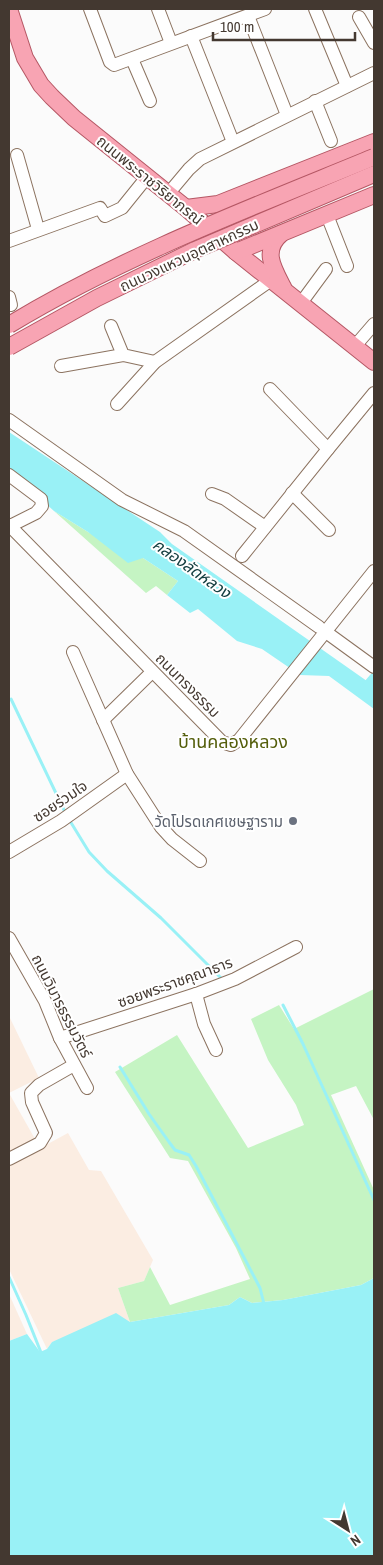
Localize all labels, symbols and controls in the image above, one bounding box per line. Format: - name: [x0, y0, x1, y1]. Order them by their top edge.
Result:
- scale bar: [213, 10, 356, 42]
- text: 100 m: [220, 16, 254, 37]
- street label: ถนนพระราชวิริยาภรณ์: [92, 130, 208, 230]
- street label: ถนนวงแหวนอุตสาหกรรม: [116, 214, 262, 296]
- water label: คลองลัดหลวง: [149, 533, 237, 604]
- street label: ถนนทรงธรรม: [151, 648, 225, 722]
- district label: บ้านคลองหลวง: [178, 729, 288, 754]
- street label: ซอยร่วมใจ: [29, 775, 91, 827]
- place label: วัดโปรดเกศเชษฐาราม: [154, 811, 283, 832]
- marker: วัดโปรดเกศเชษฐาราม: [287, 815, 299, 827]
- street label: ถนนวิมารธรรมวัตร์: [27, 951, 97, 1062]
- street label: ซอยพระราชคุณาธาร: [115, 951, 235, 1013]
- north arrow: [323, 1505, 373, 1555]
- text: N: [347, 1531, 364, 1550]

